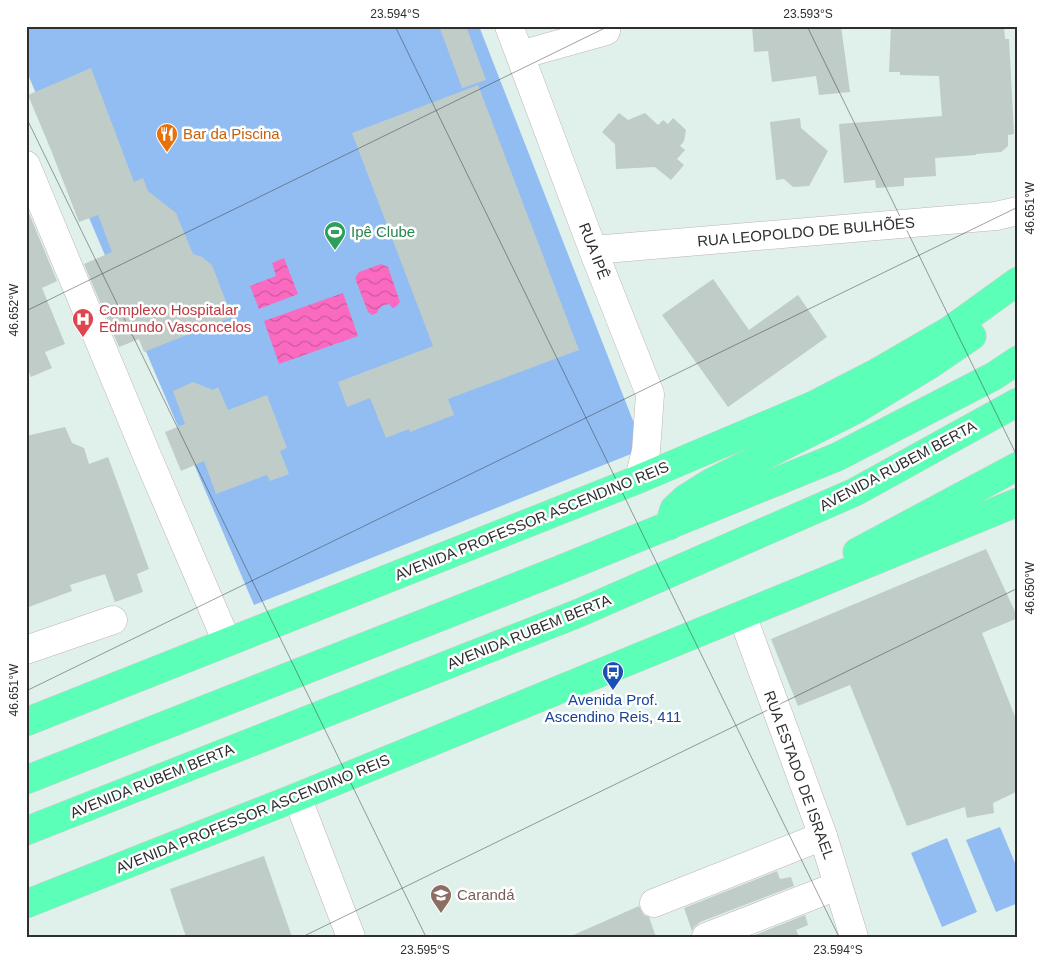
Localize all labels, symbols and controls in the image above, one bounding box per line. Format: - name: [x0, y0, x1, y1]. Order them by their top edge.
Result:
- text: 23.594°S: [370, 7, 420, 21]
- text: 23.593°S: [783, 7, 833, 21]
- restaurant icon: Bar da Piscina: [155, 122, 179, 153]
- place label: Bar da Piscina: [183, 125, 280, 142]
- text: 46.651°W: [1023, 181, 1037, 234]
- street label: RUA LEOPOLDO DE BULHÕES: [696, 214, 915, 249]
- sports icon: Ipê Clube: [323, 220, 347, 251]
- street label: RUA IPÊ: [576, 220, 613, 281]
- place label: Ipê Clube: [351, 223, 415, 240]
- text: 46.652°W: [7, 283, 21, 336]
- place label: Complexo Hospitalar Edmundo Vasconcelos: [99, 301, 251, 335]
- hospital icon: Complexo Hospitalar Edmundo Vasconcelos: [71, 307, 95, 338]
- street label: AVENIDA RUBEM BERTA: [816, 417, 979, 514]
- street label: AVENIDA PROFESSOR ASCENDINO REIS: [392, 458, 671, 583]
- text: 46.650°W: [1023, 561, 1037, 614]
- street label: AVENIDA RUBEM BERTA: [444, 591, 613, 672]
- bus stop icon: Avenida Prof. Ascendino Reis, 411: [601, 660, 625, 691]
- text: 46.651°W: [7, 663, 21, 716]
- street label: RUA ESTADO DE ISRAEL: [761, 688, 838, 861]
- place label: Avenida Prof. Ascendino Reis, 411: [545, 691, 681, 725]
- street label: AVENIDA RUBEM BERTA: [67, 740, 236, 821]
- street label: AVENIDA PROFESSOR ASCENDINO REIS: [113, 751, 392, 876]
- school or university icon: Carandá: [429, 883, 453, 914]
- place label: Carandá: [457, 886, 515, 903]
- text: 23.595°S: [400, 943, 450, 957]
- text: 23.594°S: [813, 943, 863, 957]

